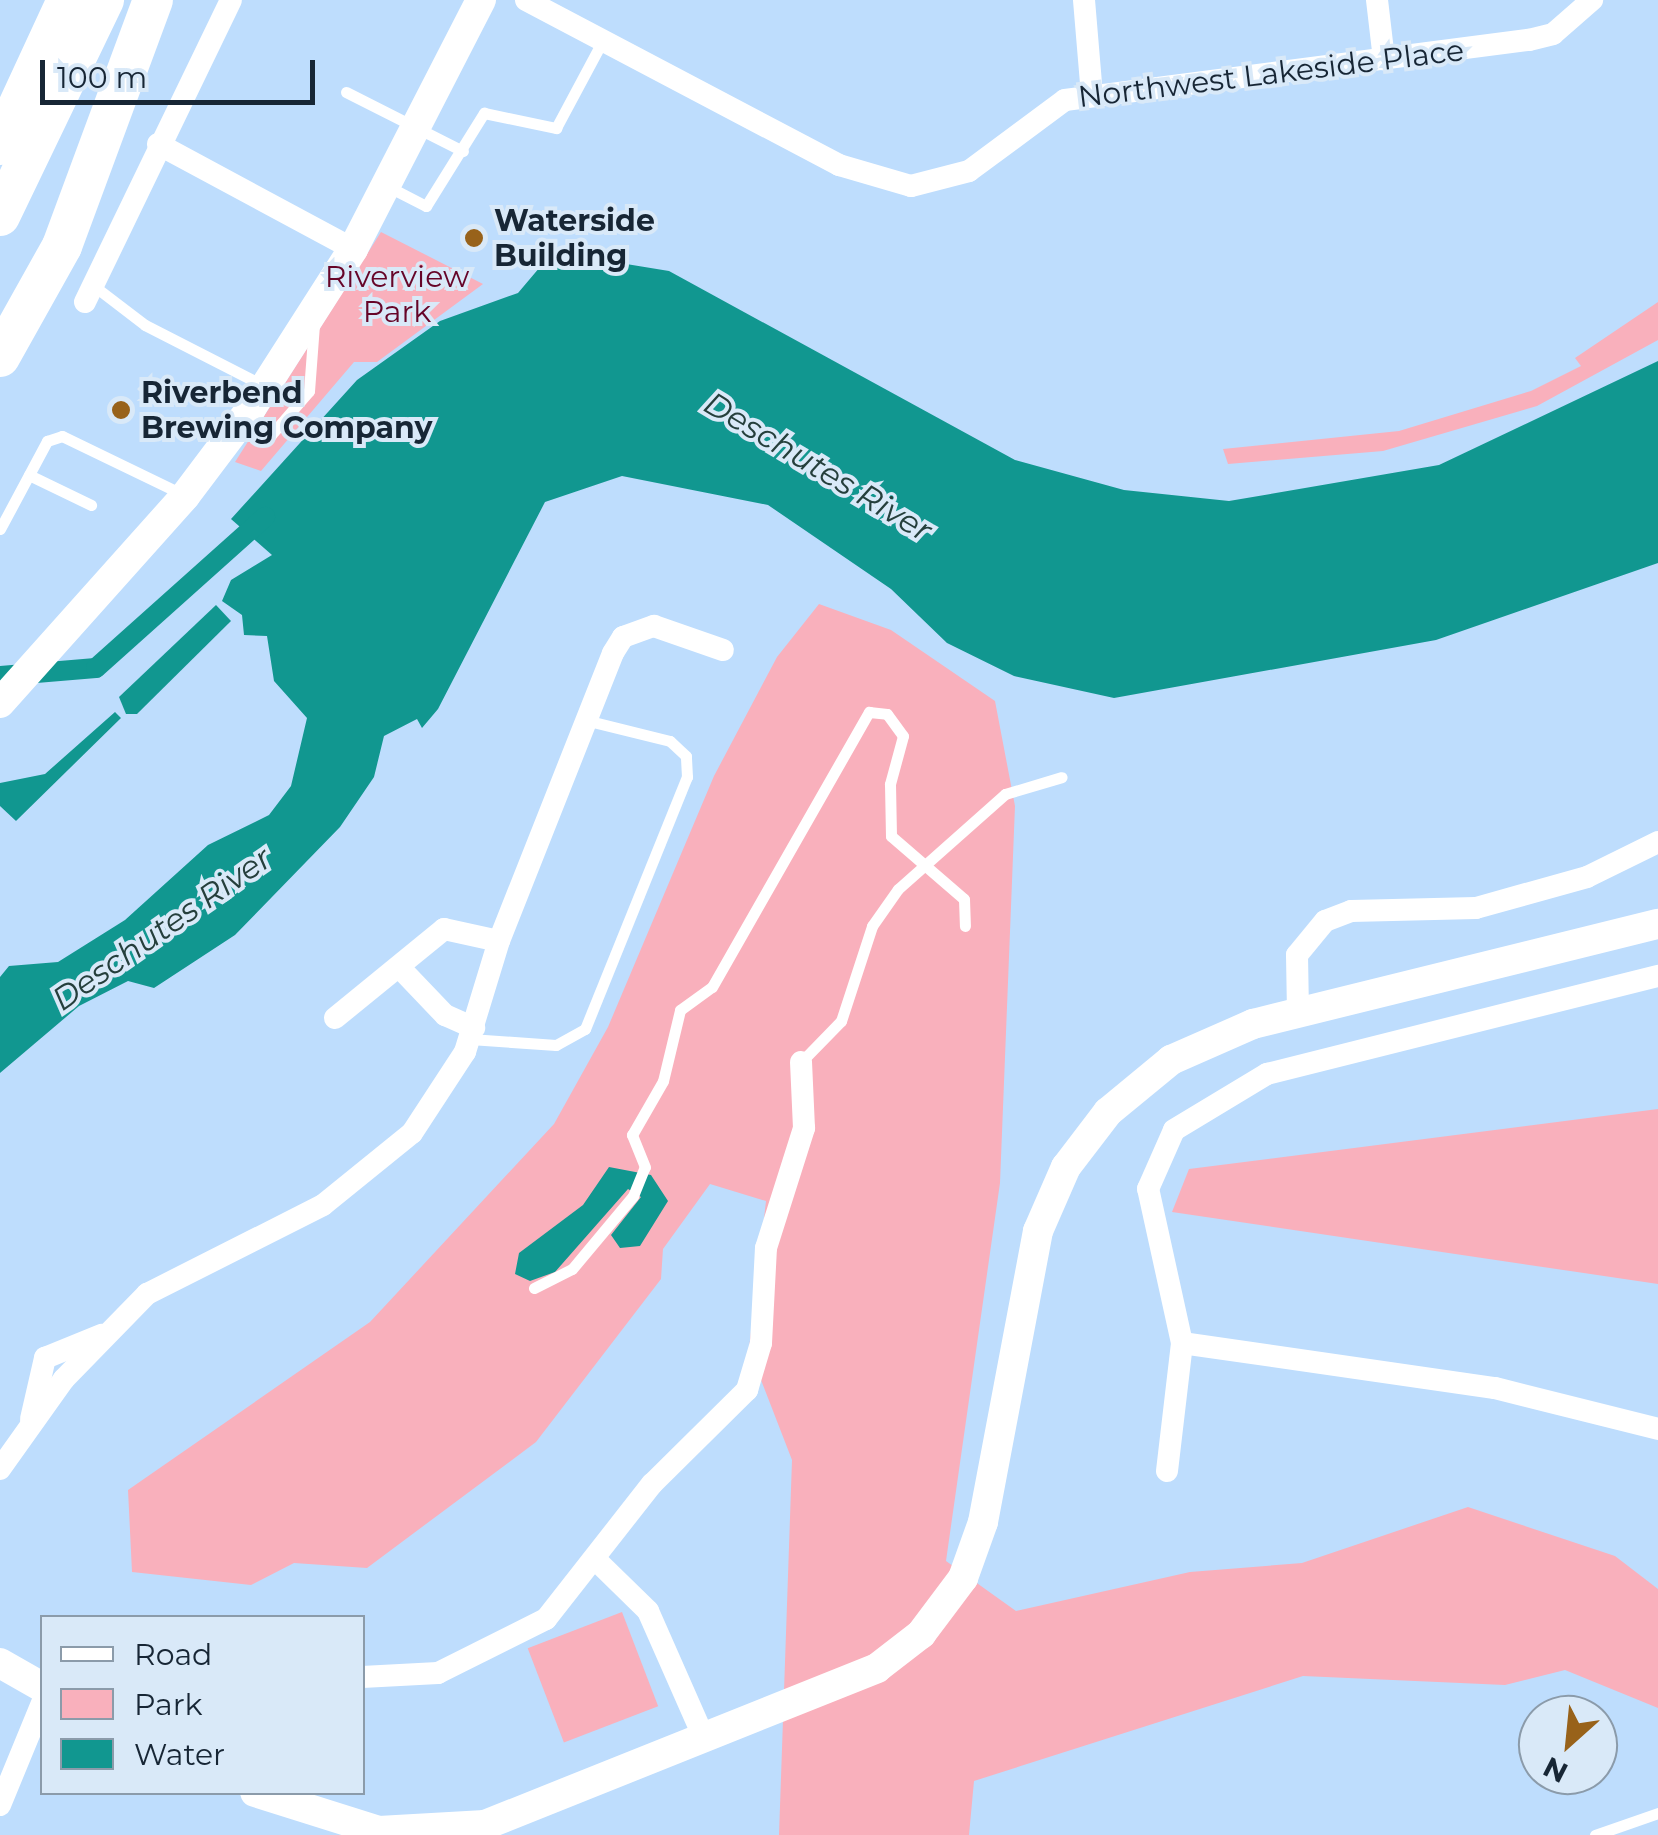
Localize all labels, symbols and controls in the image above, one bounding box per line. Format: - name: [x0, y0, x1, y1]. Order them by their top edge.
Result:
- street label: Northwest Lakeside Place: [1076, 32, 1466, 116]
- scale bar: [45, 40, 320, 102]
- text: 100 m: [57, 59, 147, 96]
- place label: Waterside Building: [494, 203, 655, 274]
- marker: Waterside Building: [463, 227, 485, 249]
- park label: Riverview Park: [325, 259, 469, 330]
- place label: Riverbend Brewing Company: [141, 375, 432, 446]
- water label: Deschutes River: [697, 384, 939, 550]
- marker: Riverbend Brewing Company: [110, 399, 132, 421]
- water label: Deschutes River: [45, 839, 279, 1019]
- legend: [40, 1615, 365, 1795]
- text: Road: [134, 1636, 212, 1673]
- text: Park: [134, 1686, 203, 1723]
- north arrow: [1518, 1695, 1618, 1795]
- text: Water: [134, 1736, 225, 1773]
- text: N: [1537, 1750, 1573, 1790]

